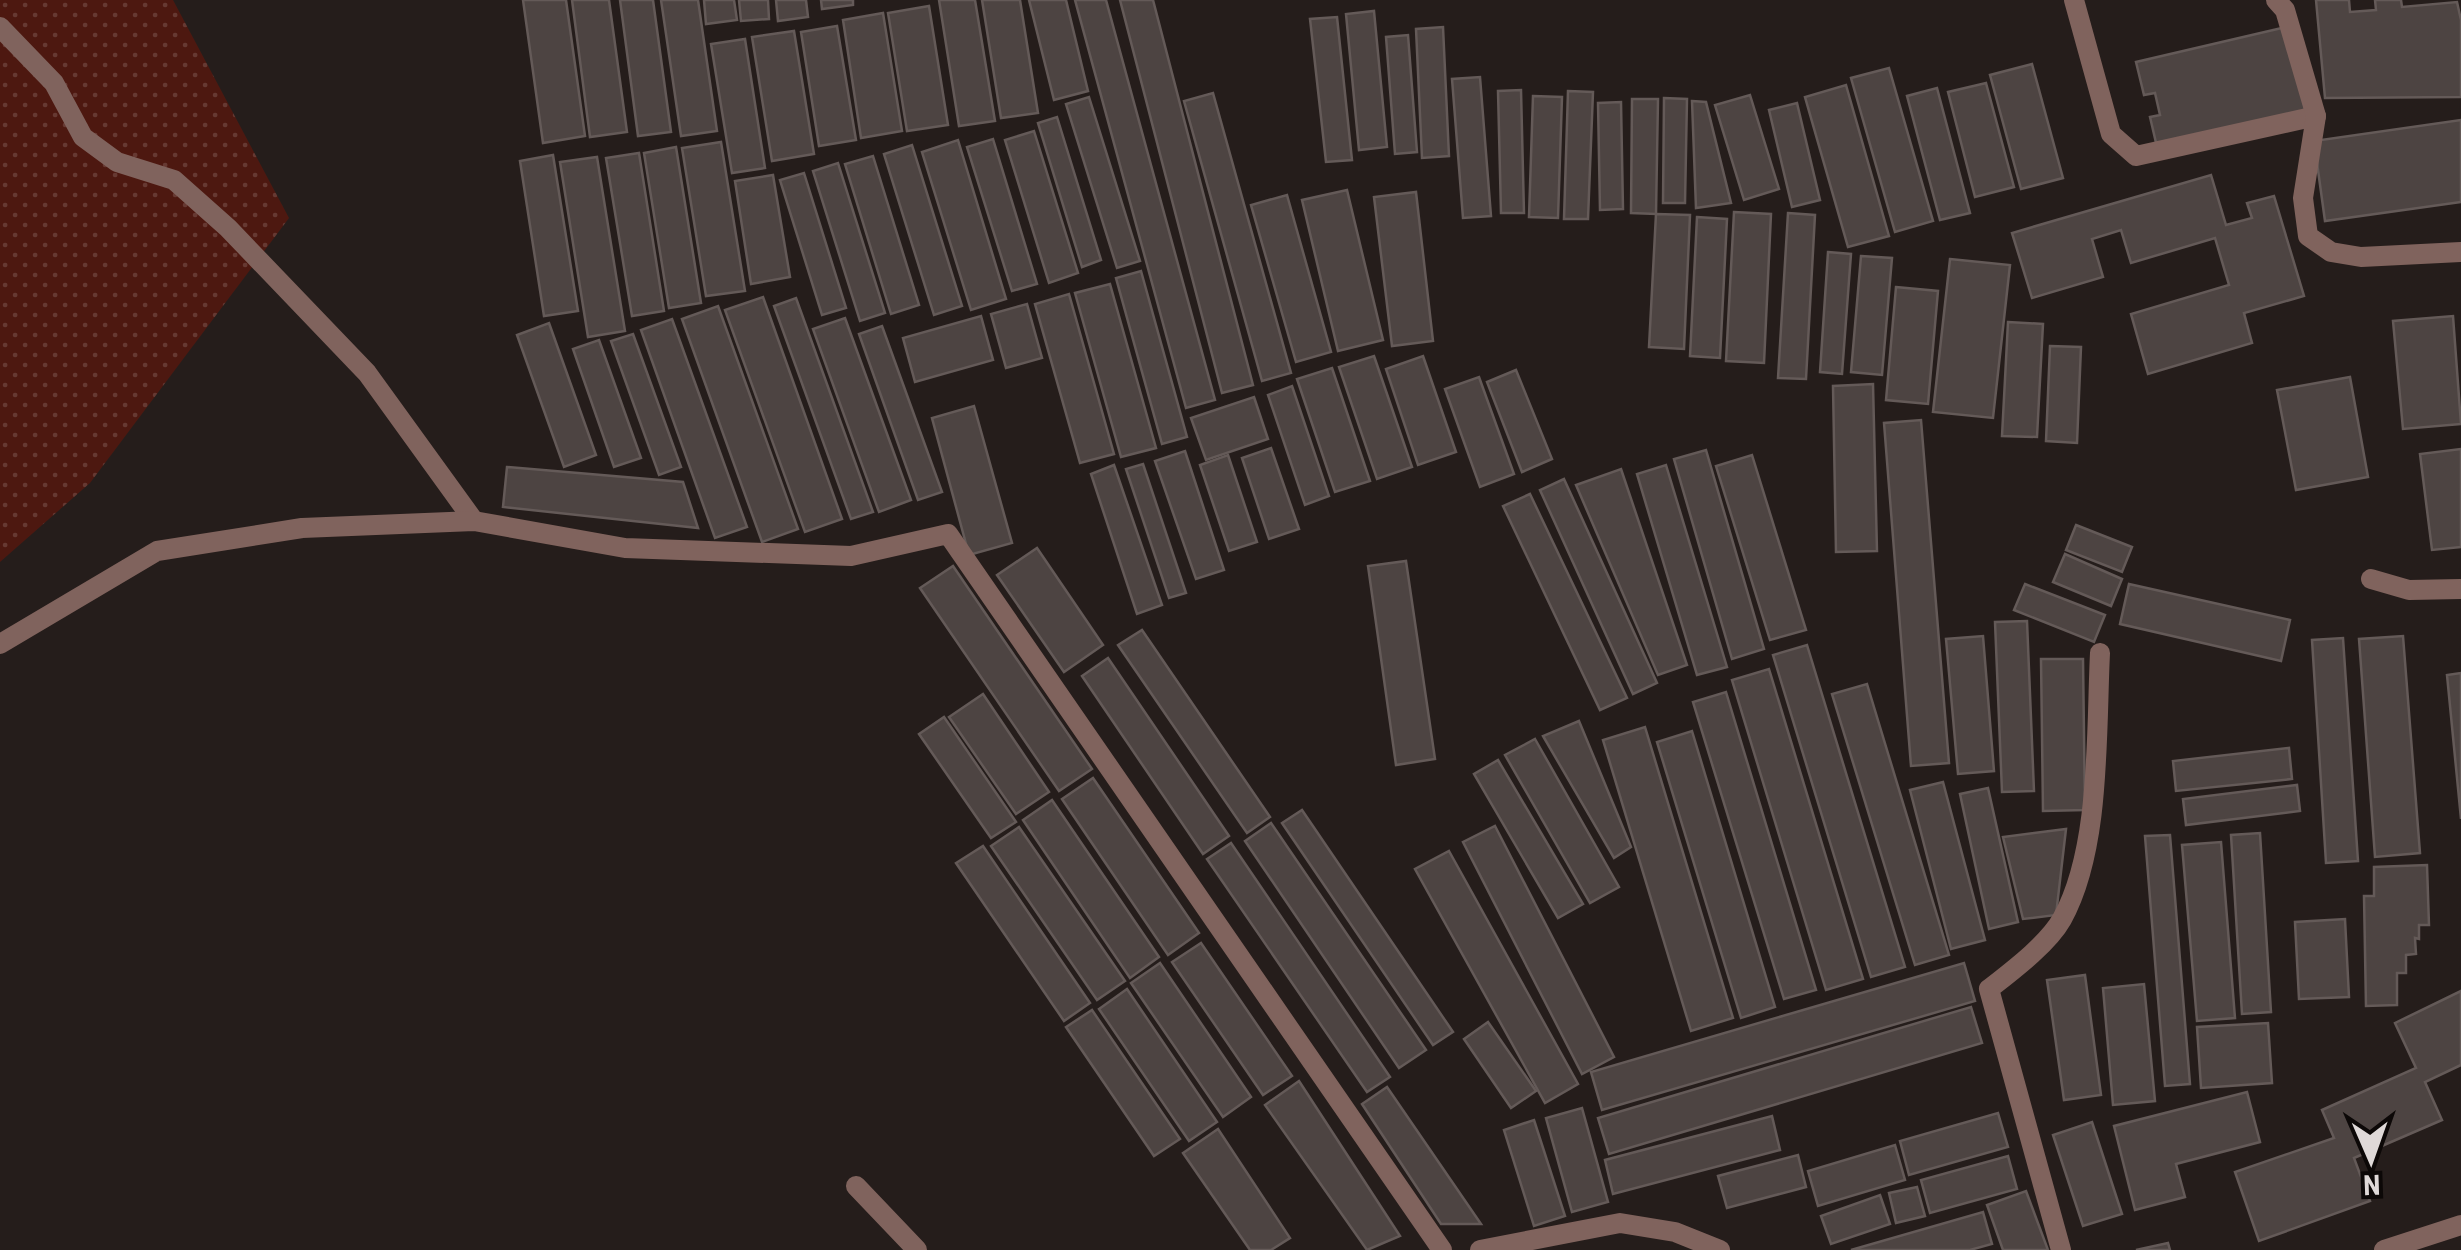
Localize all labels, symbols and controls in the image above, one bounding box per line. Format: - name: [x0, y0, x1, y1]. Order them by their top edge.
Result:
- north arrow: [2321, 1110, 2421, 1210]
- text: N: [2363, 1168, 2381, 1201]

